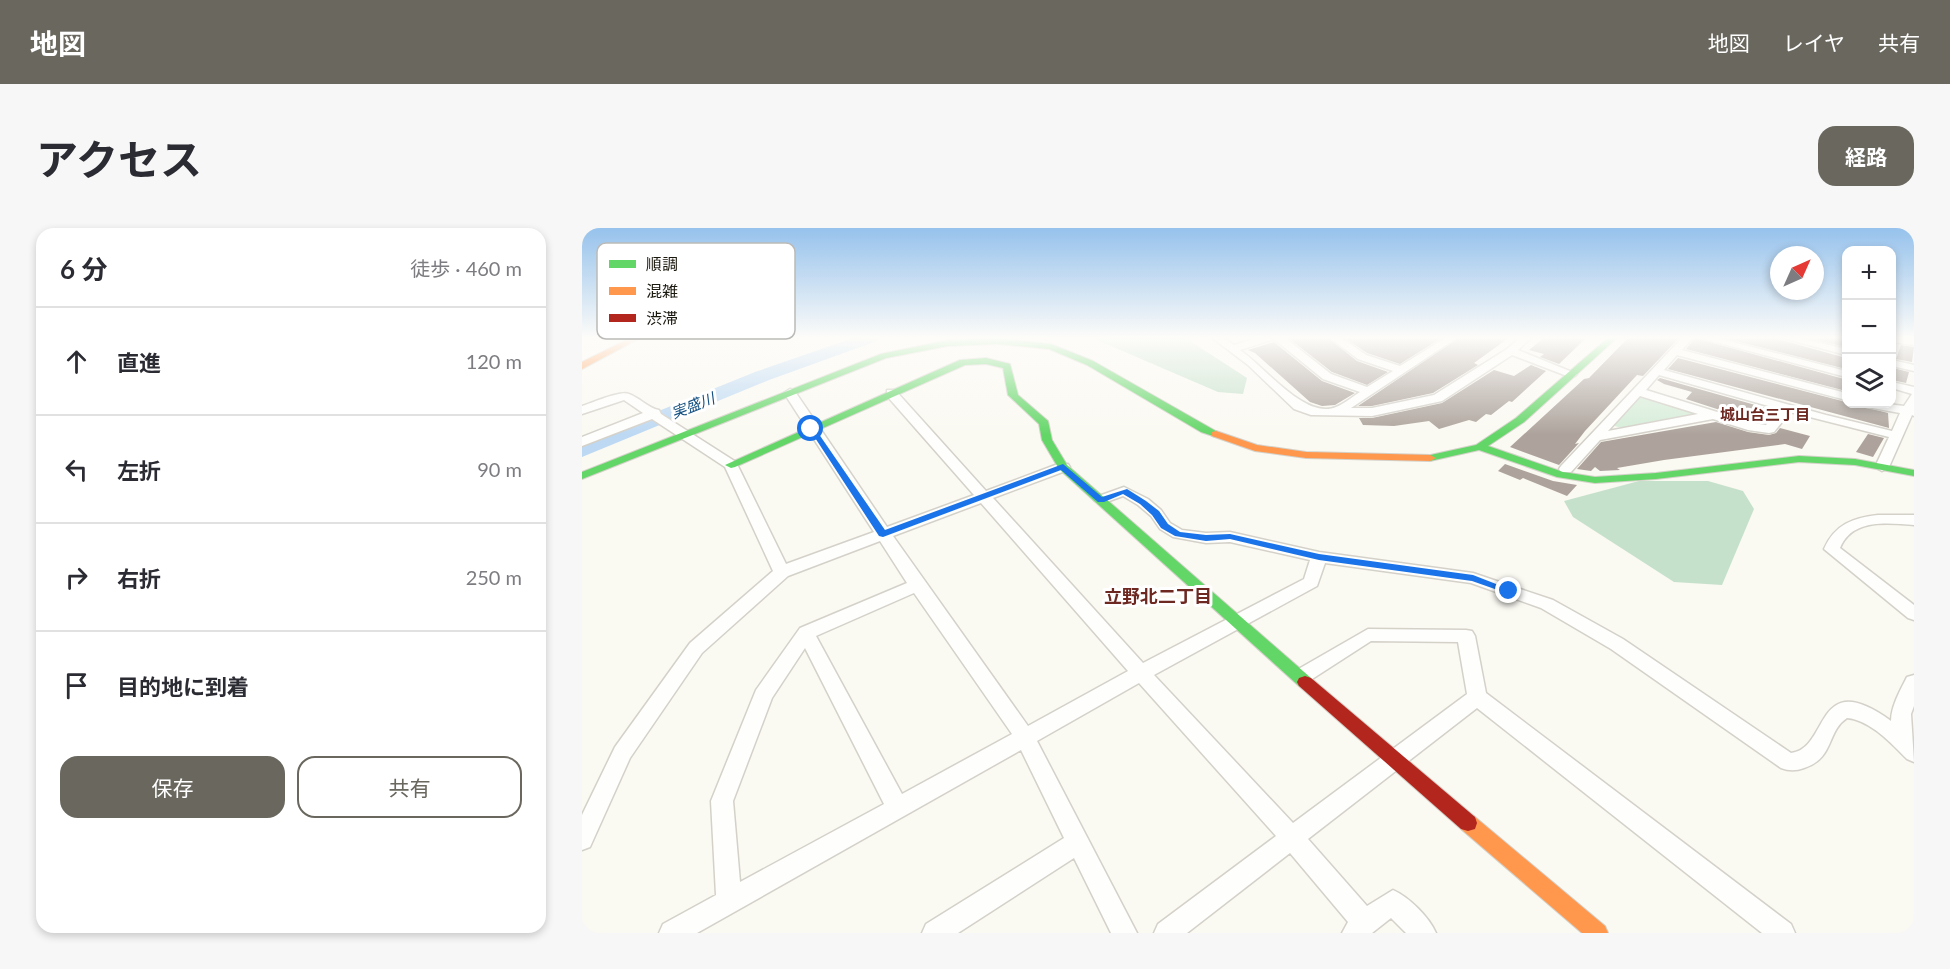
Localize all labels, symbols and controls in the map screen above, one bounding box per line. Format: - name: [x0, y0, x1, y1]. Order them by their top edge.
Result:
- text: 地図: [30, 26, 86, 60]
- text: 地図: [1708, 30, 1750, 55]
- text: レイヤ: [1783, 30, 1845, 55]
- text: 共有: [1878, 30, 1920, 55]
- button: 経路: [1818, 126, 1914, 186]
- text: アクセス: [36, 134, 202, 184]
- legend: [597, 243, 795, 339]
- north arrow: [1770, 246, 1824, 300]
- map controls: [1842, 246, 1896, 408]
- button: +: [1842, 246, 1896, 300]
- text: 6 分: [60, 253, 107, 285]
- text: 順調: [646, 254, 678, 273]
- text: 徒歩 · 460 m: [410, 256, 522, 280]
- text: 混雑: [646, 281, 678, 300]
- button: −: [1842, 300, 1896, 354]
- text: 渋滞: [646, 308, 678, 327]
- icon: ahead: [60, 345, 93, 378]
- text: 直進: [117, 349, 161, 376]
- text: 120 m: [466, 349, 522, 373]
- button: layers: [1842, 354, 1896, 408]
- water label: 実盛川: [668, 388, 719, 422]
- district label: 城山台三丁目: [1720, 405, 1810, 423]
- route start: [797, 415, 823, 441]
- icon: left: [60, 453, 93, 486]
- text: 左折: [117, 457, 161, 484]
- text: 90 m: [477, 457, 522, 481]
- icon: right: [60, 561, 93, 594]
- text: 右折: [117, 565, 161, 592]
- text: 250 m: [466, 565, 522, 589]
- route end: [1495, 577, 1521, 603]
- district label: 立野北二丁目: [1104, 585, 1212, 607]
- icon: arrive: [60, 669, 93, 702]
- text: 目的地に到着: [117, 673, 249, 700]
- button: 保存: [60, 756, 285, 818]
- button: 共有: [297, 756, 522, 818]

